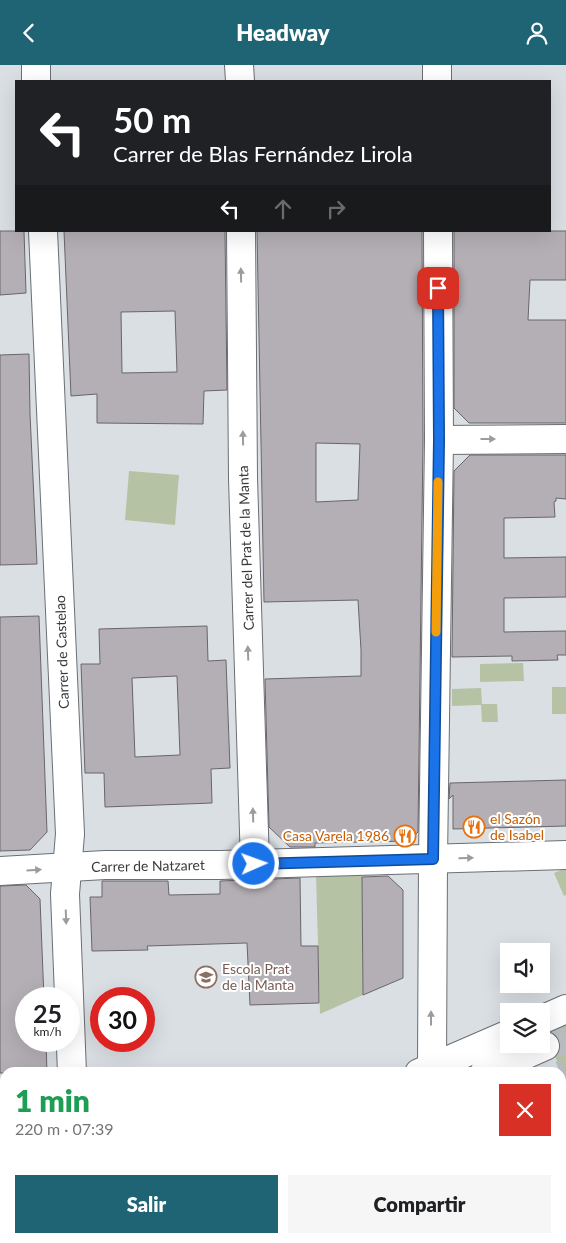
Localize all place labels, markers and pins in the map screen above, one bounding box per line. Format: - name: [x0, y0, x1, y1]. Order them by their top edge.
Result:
- pin: [417, 267, 459, 309]
- place label: el Sazón de Isabel: [490, 810, 544, 843]
- restaurant icon: el Sazón de Isabel: [462, 815, 486, 839]
- restaurant icon: Casa Varela 1986: [393, 824, 417, 848]
- place label: Casa Varela 1986: [283, 827, 389, 844]
- place label: Escola Prat de la Manta: [222, 960, 294, 993]
- school or university icon: Escola Prat de la Manta: [194, 965, 218, 989]

